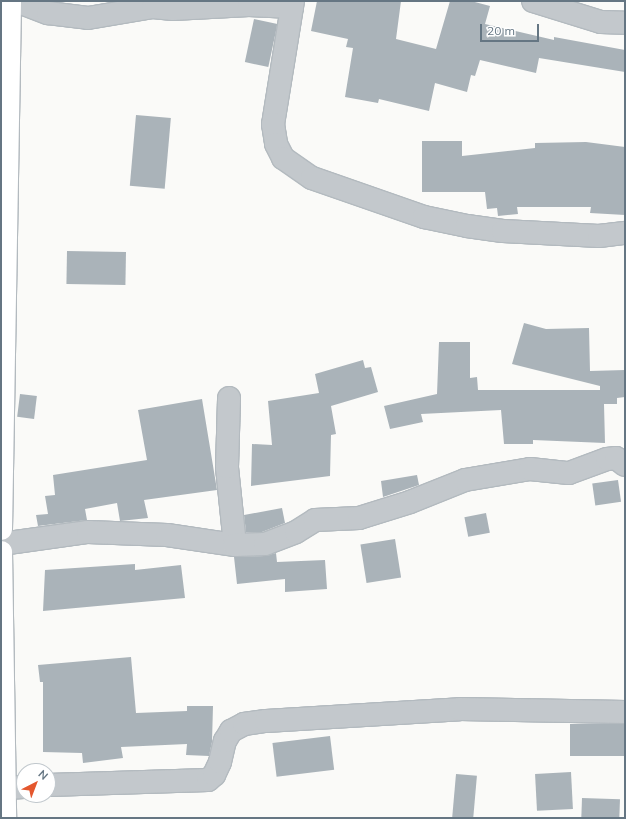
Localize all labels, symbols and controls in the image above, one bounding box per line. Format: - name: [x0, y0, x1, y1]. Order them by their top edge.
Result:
- scale bar: [482, 16, 541, 42]
- text: 20 m: [487, 23, 515, 38]
- north arrow: [16, 763, 56, 803]
- text: N: [36, 767, 51, 783]

